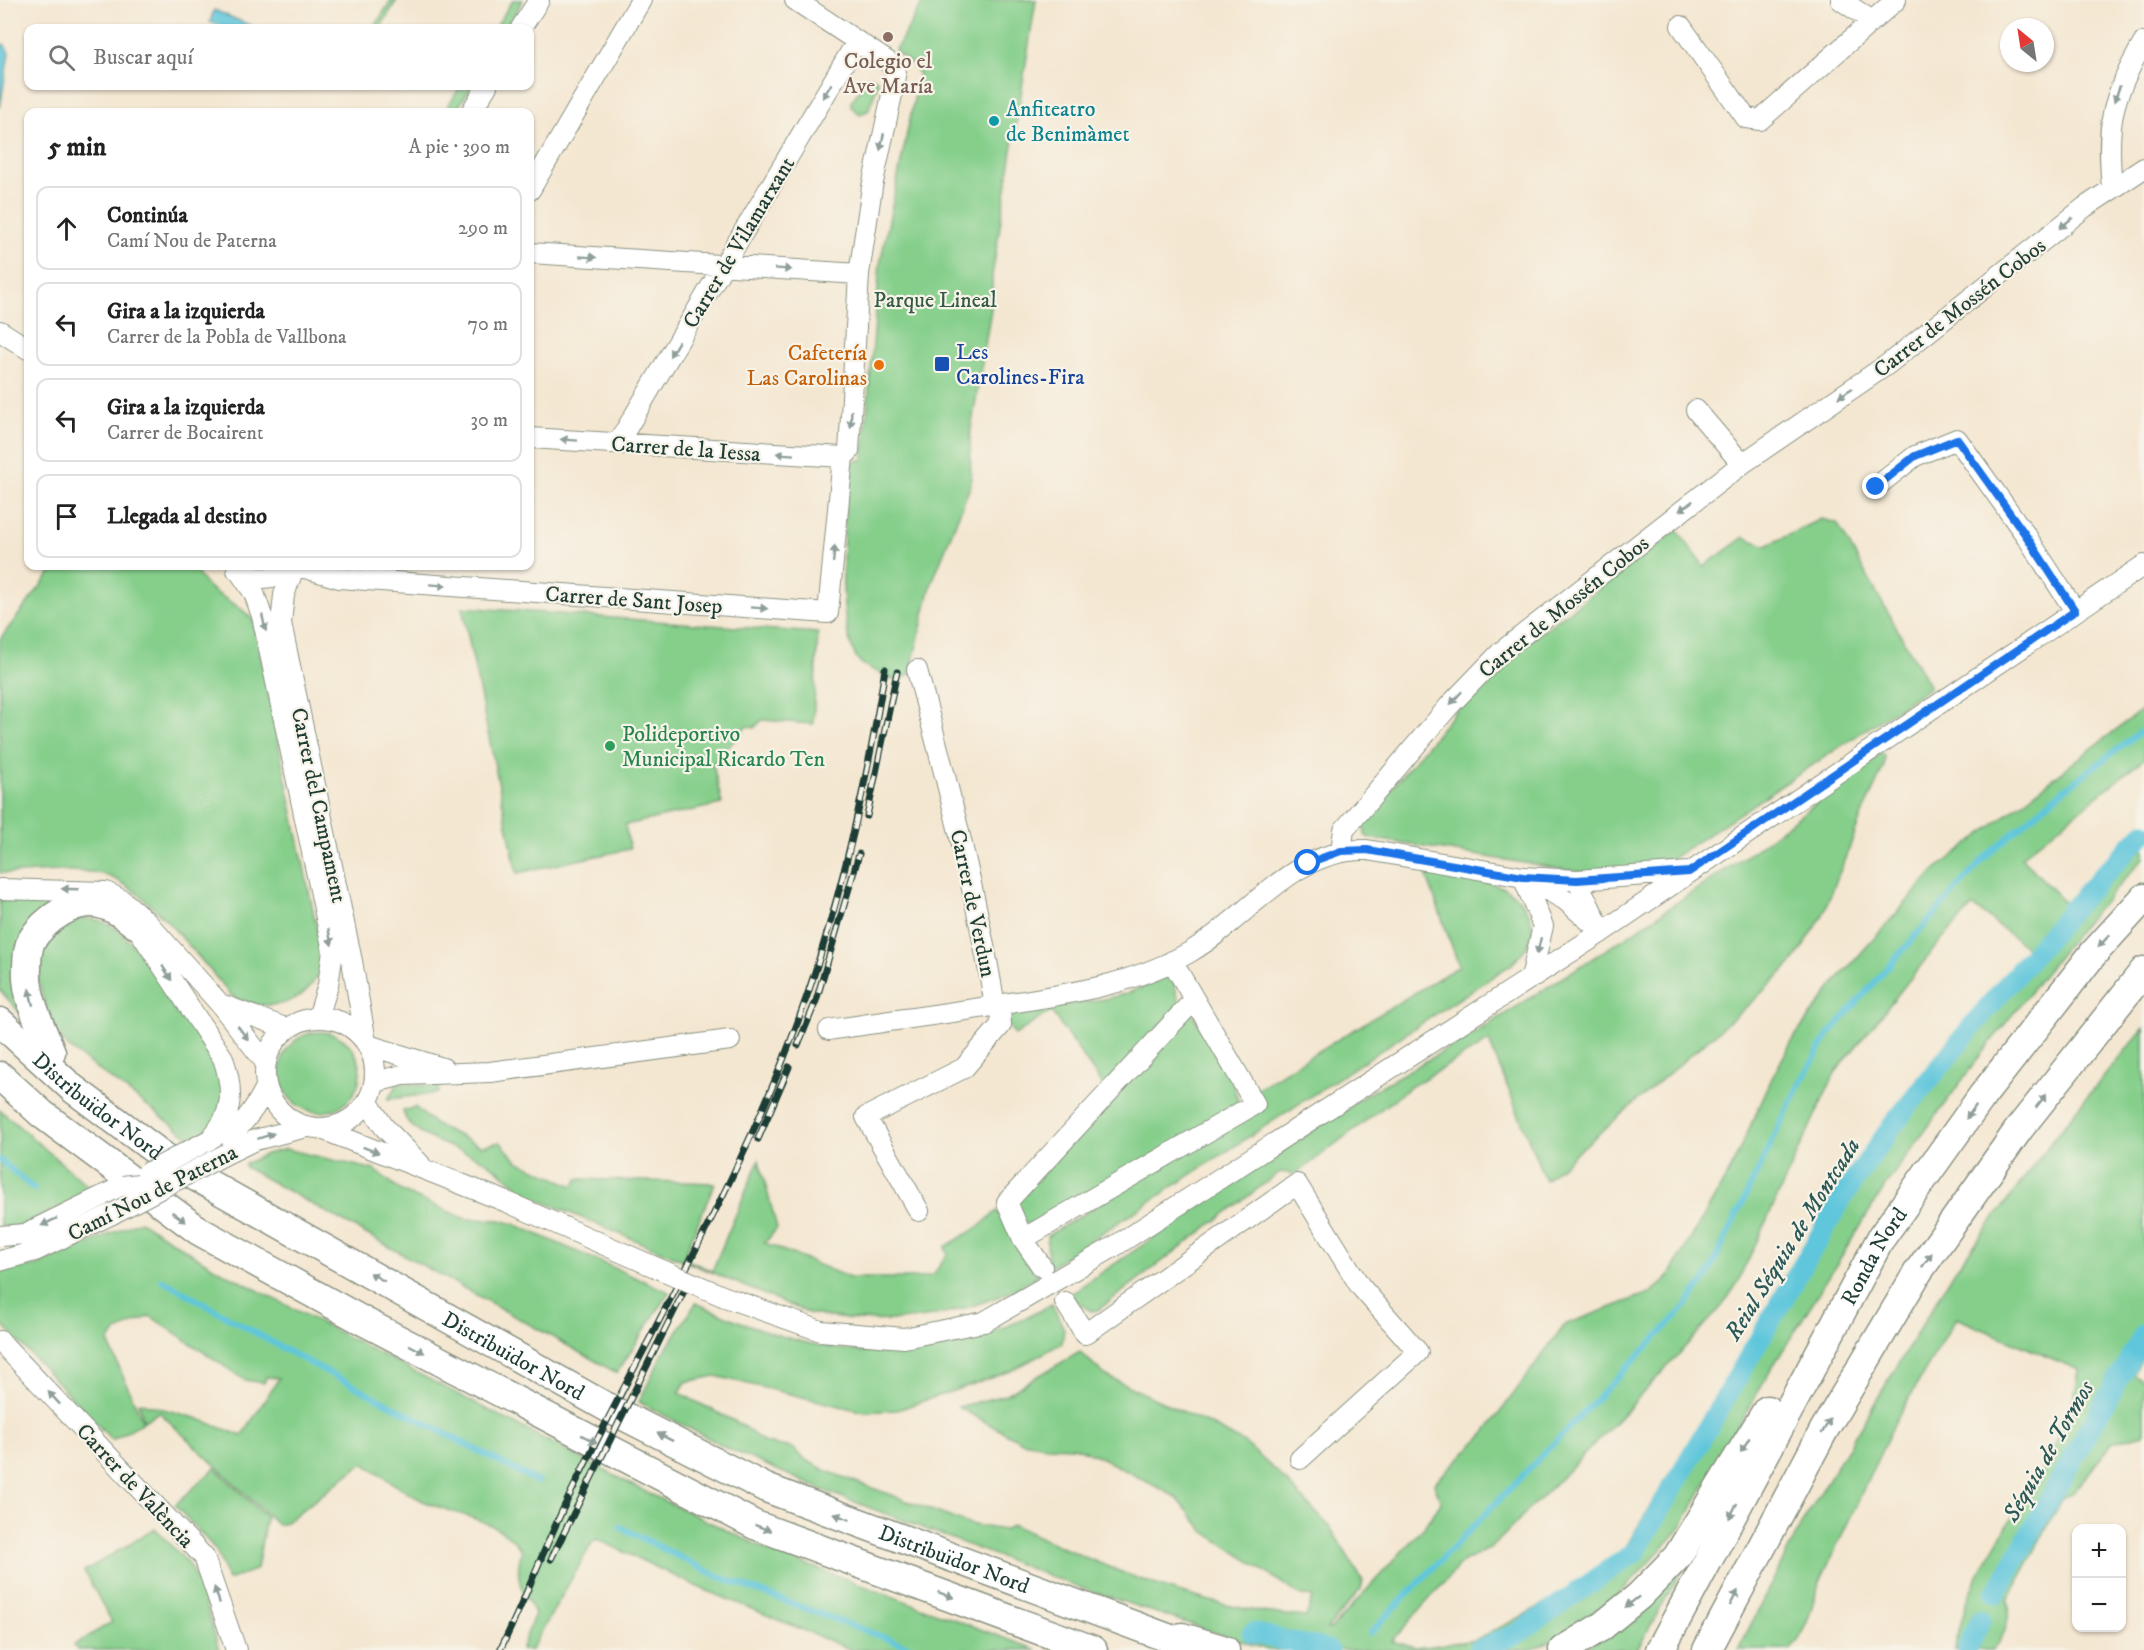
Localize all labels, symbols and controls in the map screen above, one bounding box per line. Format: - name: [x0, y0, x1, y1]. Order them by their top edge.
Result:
- north arrow: [2000, 18, 2054, 72]
- search box: [24, 24, 534, 90]
- marker: Colegio el Ave María: [881, 30, 895, 44]
- icon: search: [45, 41, 78, 74]
- text: Buscar aquí: [93, 44, 193, 71]
- place label: Colegio el Ave María: [843, 48, 933, 100]
- one-way arrow: [822, 83, 833, 99]
- one-way arrow: [2112, 85, 2122, 103]
- place label: Anfiteatro de Benimàmet: [1006, 96, 1130, 148]
- marker: Anfiteatro de Benimàmet: [987, 114, 1001, 128]
- text: 5 min: [48, 131, 106, 164]
- one-way arrow: [876, 133, 886, 151]
- text: A pie · 390 m: [409, 135, 510, 160]
- street label: Carrer de Vilamarxant: [677, 152, 801, 333]
- text: Continúa: [107, 202, 188, 229]
- icon: ahead: [50, 212, 83, 245]
- text: 290 m: [458, 216, 508, 241]
- one-way arrow: [2058, 216, 2074, 229]
- text: Camí Nou de Paterna: [107, 229, 277, 254]
- street label: Carrer de Mossén Cobos: [1868, 232, 2052, 384]
- one-way arrow: [578, 252, 597, 262]
- one-way arrow: [773, 265, 792, 274]
- park label: Parque Lineal: [873, 287, 997, 314]
- text: Gira a la izquierda: [107, 298, 265, 325]
- icon: left: [50, 308, 83, 341]
- text: 70 m: [467, 312, 508, 337]
- text: Carrer de la Pobla de Vallbona: [107, 325, 347, 350]
- place label: Les Carolines-Fira: [956, 339, 1085, 391]
- place label: Cafetería Las Carolinas: [746, 340, 868, 392]
- one-way arrow: [669, 341, 679, 358]
- marker: Les Carolines-Fira: [933, 355, 951, 373]
- marker: Cafetería Las Carolinas: [872, 358, 886, 372]
- one-way arrow: [1837, 387, 1853, 398]
- text: Gira a la izquierda: [107, 394, 265, 421]
- icon: left: [50, 404, 83, 437]
- text: 30 m: [470, 408, 508, 433]
- one-way arrow: [846, 409, 856, 428]
- text: Carrer de Bocairent: [107, 421, 263, 446]
- street label: Carrer de la Iessa: [610, 431, 762, 468]
- one-way arrow: [560, 436, 579, 445]
- one-way arrow: [775, 449, 794, 458]
- route end: [1862, 473, 1888, 499]
- icon: arrive: [50, 500, 83, 533]
- one-way arrow: [1679, 500, 1695, 512]
- text: Llegada al destino: [107, 503, 267, 530]
- street label: Carrer de Mossén Cobos: [1473, 530, 1655, 684]
- one-way arrow: [829, 545, 839, 564]
- one-way arrow: [429, 580, 448, 590]
- street label: Carrer de Sant Josep: [544, 581, 723, 620]
- one-way arrow: [749, 603, 768, 613]
- one-way arrow: [259, 614, 269, 633]
- one-way arrow: [1450, 690, 1463, 705]
- street label: Carrer del Campament: [285, 705, 352, 905]
- place label: Polideportivo Municipal Ricardo Ten: [622, 721, 826, 773]
- marker: Polideportivo Municipal Ricardo Ten: [603, 739, 617, 753]
- street label: Carrer de Verdun: [944, 827, 1001, 980]
- route start: [1294, 849, 1320, 875]
- one-way arrow: [60, 884, 79, 894]
- one-way arrow: [326, 928, 335, 947]
- one-way arrow: [2097, 934, 2111, 949]
- one-way arrow: [1533, 937, 1543, 956]
- one-way arrow: [161, 965, 172, 981]
- one-way arrow: [26, 987, 35, 1006]
- one-way arrow: [236, 1026, 248, 1041]
- street label: Distribuïdor Nord: [26, 1047, 168, 1166]
- one-way arrow: [2034, 1093, 2047, 1109]
- one-way arrow: [1966, 1104, 1978, 1119]
- one-way arrow: [257, 1131, 275, 1141]
- water label: Reial Séquia de Montcada: [1718, 1133, 1867, 1347]
- street label: Camí Nou de Paterna: [63, 1139, 243, 1248]
- one-way arrow: [362, 1146, 380, 1155]
- street label: Ronda Nord: [1835, 1203, 1914, 1310]
- one-way arrow: [171, 1211, 187, 1223]
- one-way arrow: [40, 1218, 57, 1227]
- one-way arrow: [1921, 1252, 1933, 1268]
- one-way arrow: [368, 1272, 385, 1282]
- street label: Distribuïdor Nord: [437, 1306, 589, 1407]
- one-way arrow: [408, 1344, 425, 1354]
- water label: Séquia de Tormos: [1996, 1375, 2102, 1528]
- one-way arrow: [47, 1391, 61, 1406]
- street label: Carrer de València: [70, 1418, 200, 1554]
- one-way arrow: [1821, 1418, 1831, 1435]
- one-way arrow: [656, 1432, 673, 1442]
- one-way arrow: [581, 1434, 598, 1444]
- one-way arrow: [1740, 1437, 1751, 1453]
- one-way arrow: [1728, 1503, 1738, 1520]
- one-way arrow: [833, 1511, 851, 1521]
- street label: Distribuïdor Nord: [875, 1519, 1033, 1600]
- one-way arrow: [754, 1524, 772, 1533]
- map controls: [2072, 1524, 2126, 1632]
- button: +: [2072, 1524, 2126, 1578]
- button: −: [2072, 1578, 2126, 1632]
- one-way arrow: [211, 1586, 221, 1604]
- one-way arrow: [1729, 1590, 1739, 1607]
- one-way arrow: [937, 1591, 955, 1601]
- one-way arrow: [1624, 1596, 1639, 1608]

